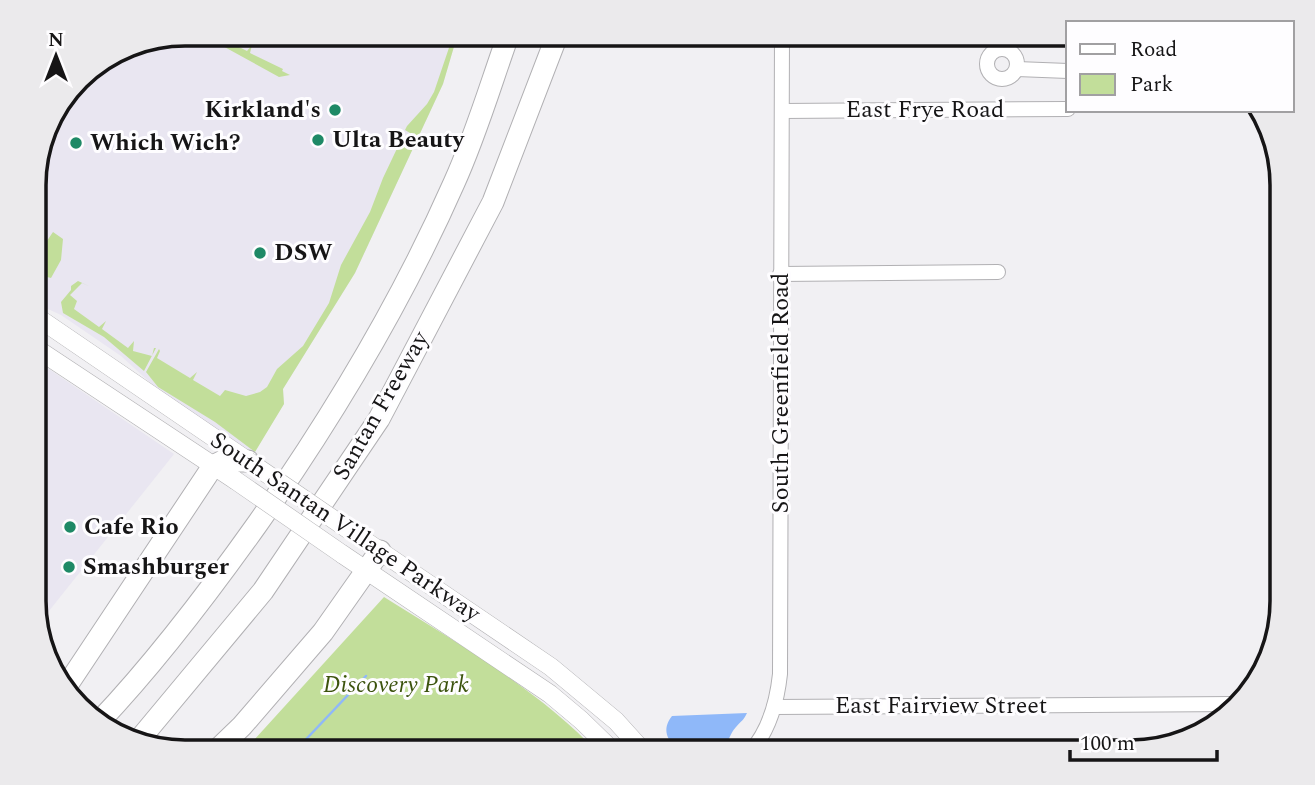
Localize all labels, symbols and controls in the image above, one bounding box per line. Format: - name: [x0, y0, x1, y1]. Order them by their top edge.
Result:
- north arrow: [21, 21, 91, 91]
- legend: [1066, 21, 1294, 112]
- text: N: [48, 26, 64, 55]
- text: Road: [1130, 34, 1177, 66]
- text: Park: [1130, 69, 1174, 101]
- place label: Kirkland's: [205, 92, 321, 128]
- street label: East Frye Road: [846, 92, 1004, 128]
- marker: Kirkland's: [327, 102, 343, 118]
- place label: Ulta Beauty: [332, 122, 466, 158]
- place label: Which Wich?: [90, 125, 240, 161]
- marker: Ulta Beauty: [310, 132, 326, 148]
- marker: Which Wich?: [68, 135, 84, 151]
- place label: DSW: [274, 235, 332, 271]
- marker: DSW: [252, 245, 268, 261]
- street label: South Greenfield Road: [763, 272, 799, 514]
- street label: Santan Freeway: [324, 323, 439, 487]
- street label: South Santan Village Parkway: [203, 423, 489, 632]
- place label: Cafe Rio: [84, 509, 179, 545]
- marker: Cafe Rio: [62, 519, 78, 535]
- place label: Smashburger: [83, 549, 230, 585]
- marker: Smashburger: [61, 559, 77, 575]
- park label: Discovery Park: [323, 667, 469, 703]
- street label: East Fairview Street: [835, 688, 1047, 724]
- scale bar: [1070, 718, 1217, 762]
- text: 100 m: [1080, 728, 1135, 760]

